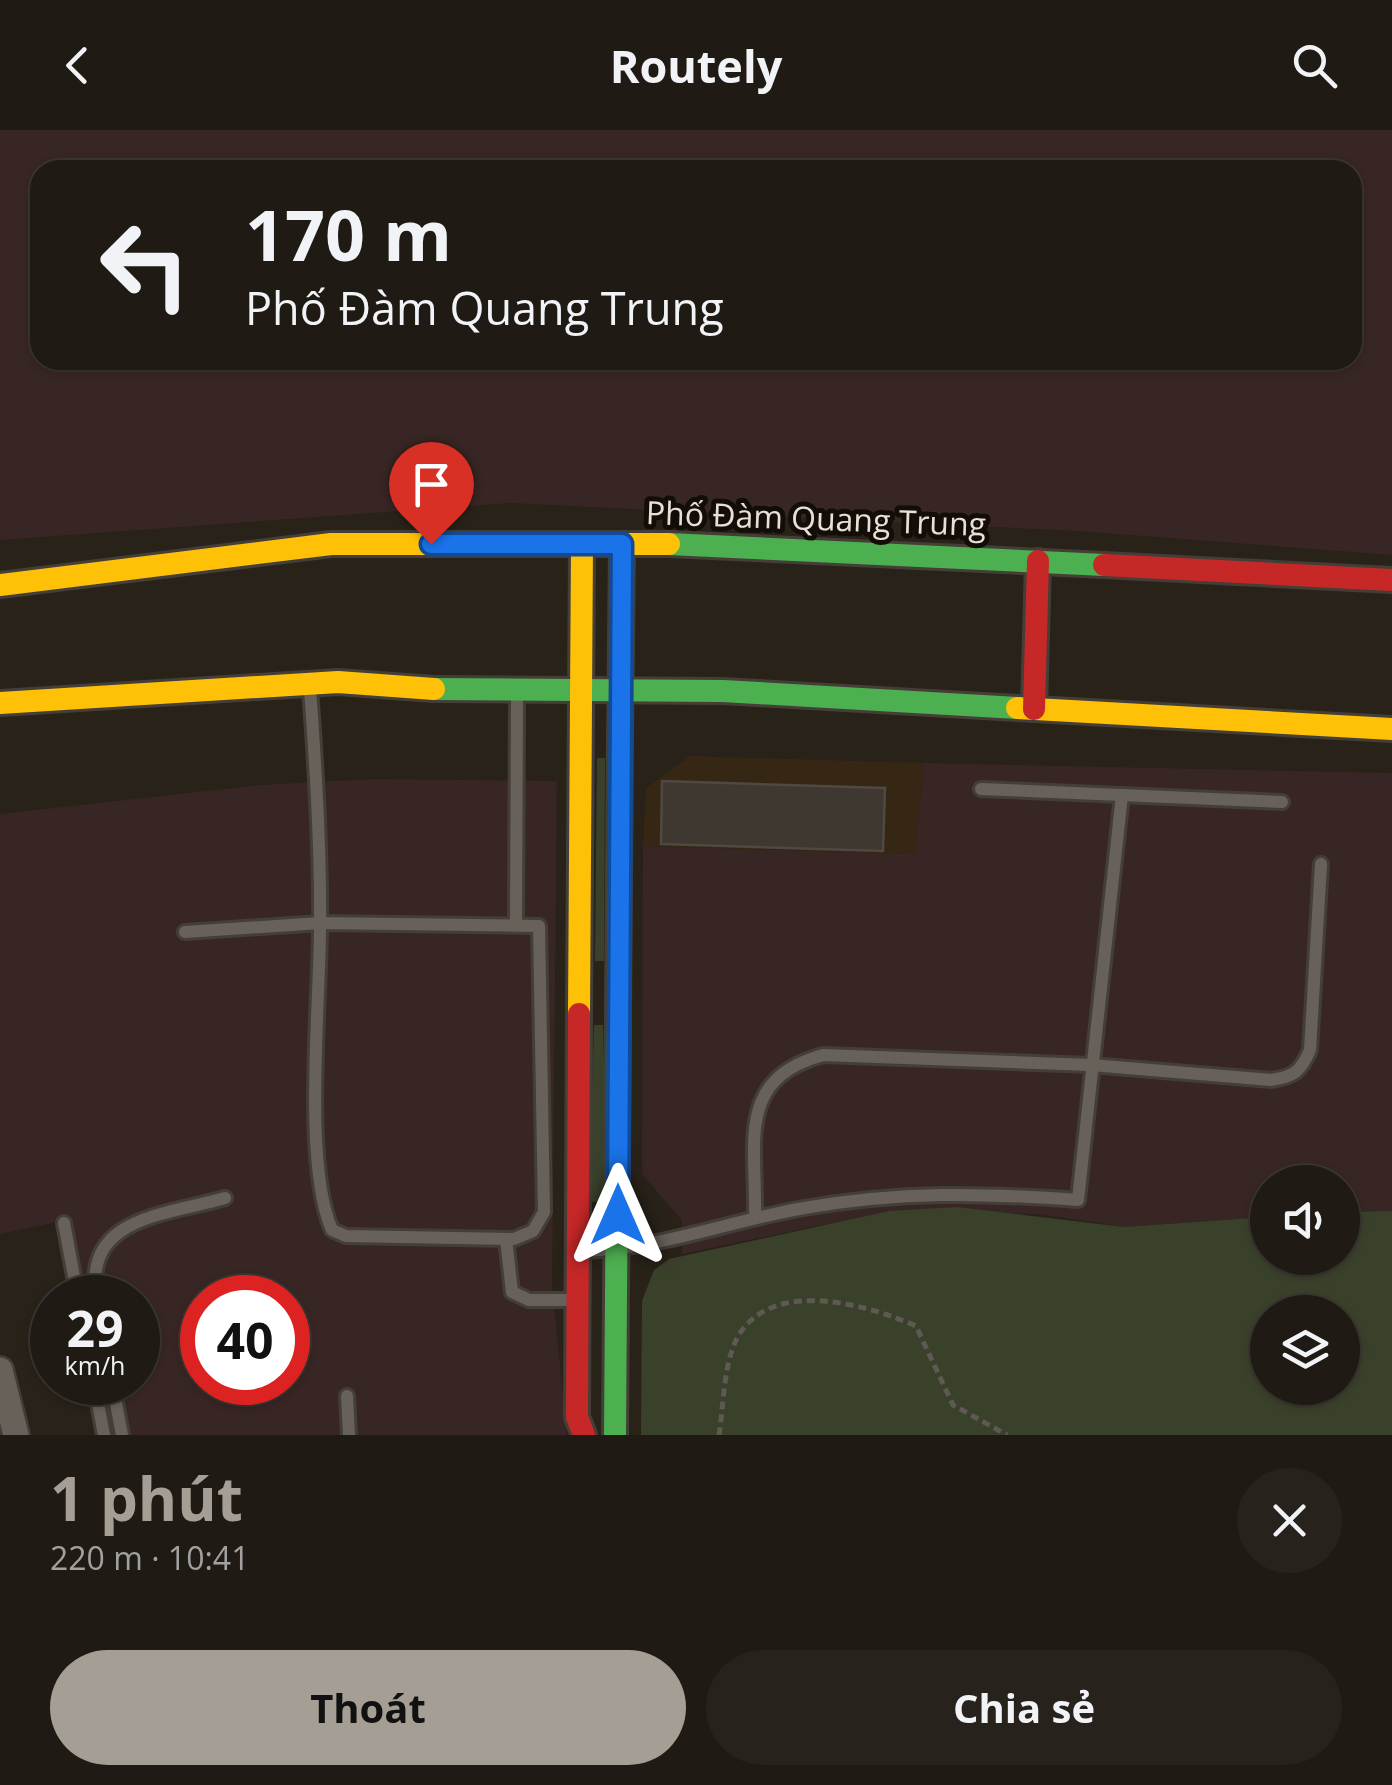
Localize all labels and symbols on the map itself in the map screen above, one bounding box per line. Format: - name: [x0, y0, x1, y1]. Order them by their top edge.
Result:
- pin: [389, 442, 474, 545]
- street label: Phố Đàm Quang Trung: [645, 490, 987, 545]
- position arrow: [566, 1163, 670, 1267]
- speed limit sign: 40: [180, 1275, 310, 1405]

